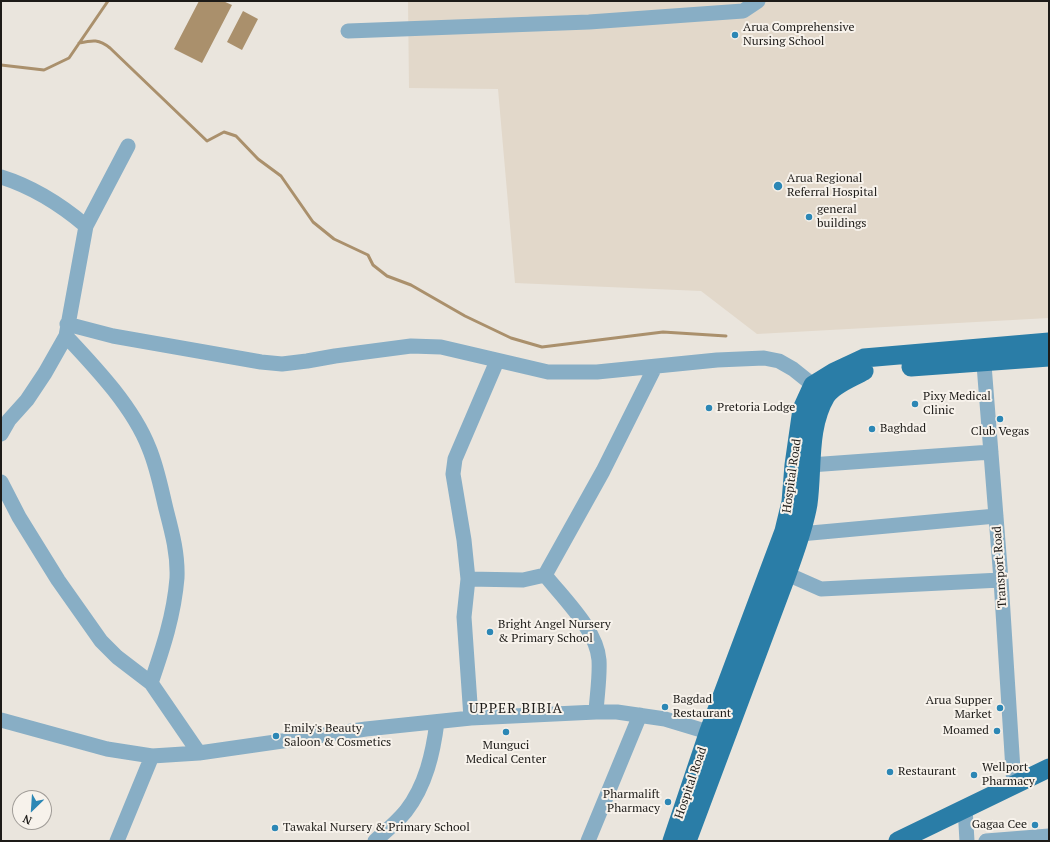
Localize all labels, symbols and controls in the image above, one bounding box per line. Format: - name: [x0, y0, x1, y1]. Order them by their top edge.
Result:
- place label: Arua Comprehensive Nursing School: [743, 21, 854, 49]
- marker: Arua Comprehensive Nursing School: [730, 30, 740, 40]
- place label: Arua Regional Referral Hospital: [787, 172, 877, 200]
- marker: Arua Regional Referral Hospital: [772, 180, 784, 192]
- place label: general buildings: [817, 203, 867, 231]
- marker: general buildings: [804, 212, 814, 222]
- place label: Pixy Medical Clinic: [923, 390, 991, 418]
- marker: Pixy Medical Clinic: [910, 399, 920, 409]
- place label: Pretoria Lodge: [717, 401, 795, 415]
- marker: Pretoria Lodge: [704, 403, 714, 413]
- marker: Club Vegas: [995, 414, 1005, 424]
- place label: Baghdad: [880, 422, 926, 436]
- marker: Baghdad: [867, 424, 877, 434]
- place label: Club Vegas: [971, 425, 1029, 439]
- street label: Hospital Road: [780, 438, 804, 514]
- street label: Transport Road: [990, 525, 1010, 609]
- place label: Bright Angel Nursery & Primary School: [498, 618, 611, 646]
- marker: Bright Angel Nursery & Primary School: [485, 627, 495, 637]
- place label: Bagdad Restaurant: [673, 693, 731, 721]
- place label: Arua Supper Market: [926, 694, 992, 722]
- district label: UPPER BIBIA: [469, 701, 563, 717]
- marker: Bagdad Restaurant: [660, 702, 670, 712]
- marker: Arua Supper Market: [995, 703, 1005, 713]
- place label: Emily's Beauty Saloon & Cosmetics: [284, 722, 391, 750]
- place label: Moamed: [943, 724, 989, 738]
- marker: Moamed: [992, 726, 1002, 736]
- marker: Munguci Medical Center: [501, 727, 511, 737]
- marker: Emily's Beauty Saloon & Cosmetics: [271, 731, 281, 741]
- place label: Munguci Medical Center: [466, 739, 546, 767]
- street label: Hospital Road: [672, 745, 710, 821]
- place label: Wellport Pharmacy: [982, 761, 1035, 789]
- place label: Restaurant: [898, 765, 956, 779]
- marker: Restaurant: [885, 767, 895, 777]
- marker: Wellport Pharmacy: [969, 770, 979, 780]
- place label: Pharmalift Pharmacy: [603, 788, 660, 816]
- north arrow: [12, 790, 52, 830]
- marker: Pharmalift Pharmacy: [663, 797, 673, 807]
- text: N: [21, 812, 34, 828]
- place label: Gagaa Cee: [972, 818, 1027, 832]
- marker: Gagaa Cee: [1030, 820, 1040, 830]
- place label: Tawakal Nursery & Primary School: [283, 821, 470, 835]
- marker: Tawakal Nursery & Primary School: [270, 823, 280, 833]

